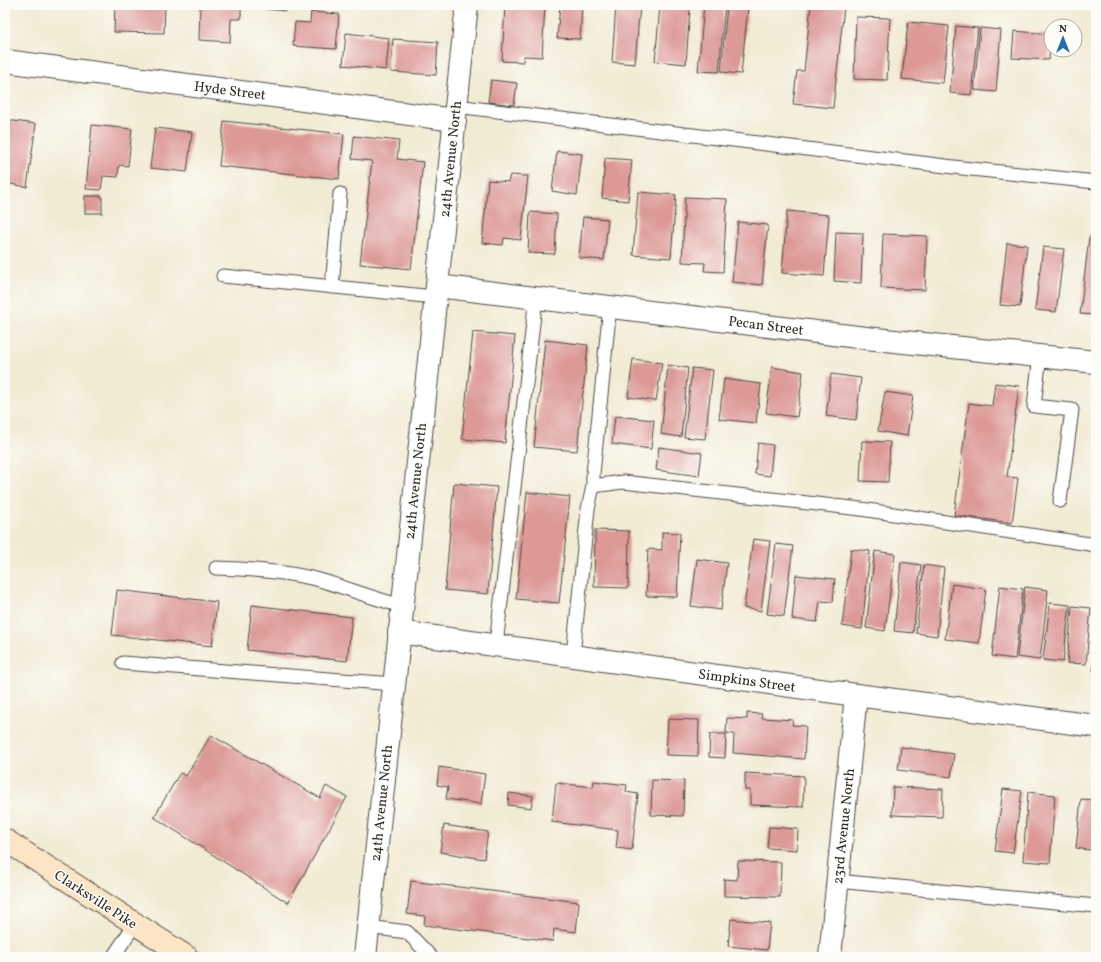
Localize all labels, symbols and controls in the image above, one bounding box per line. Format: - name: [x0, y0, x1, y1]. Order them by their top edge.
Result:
- north arrow: [1043, 18, 1083, 58]
- text: N: [1059, 22, 1067, 37]
- street label: Hyde Street: [193, 78, 267, 105]
- street label: 24th Avenue North: [436, 100, 467, 218]
- street label: Pecan Street: [727, 312, 805, 341]
- street label: 24th Avenue North: [401, 422, 432, 540]
- street label: Simpkins Street: [697, 665, 797, 698]
- street label: 24th Avenue North: [367, 744, 398, 862]
- street label: 23rd Avenue North: [829, 767, 860, 885]
- street label: Clarksville Pike: [50, 866, 141, 934]

